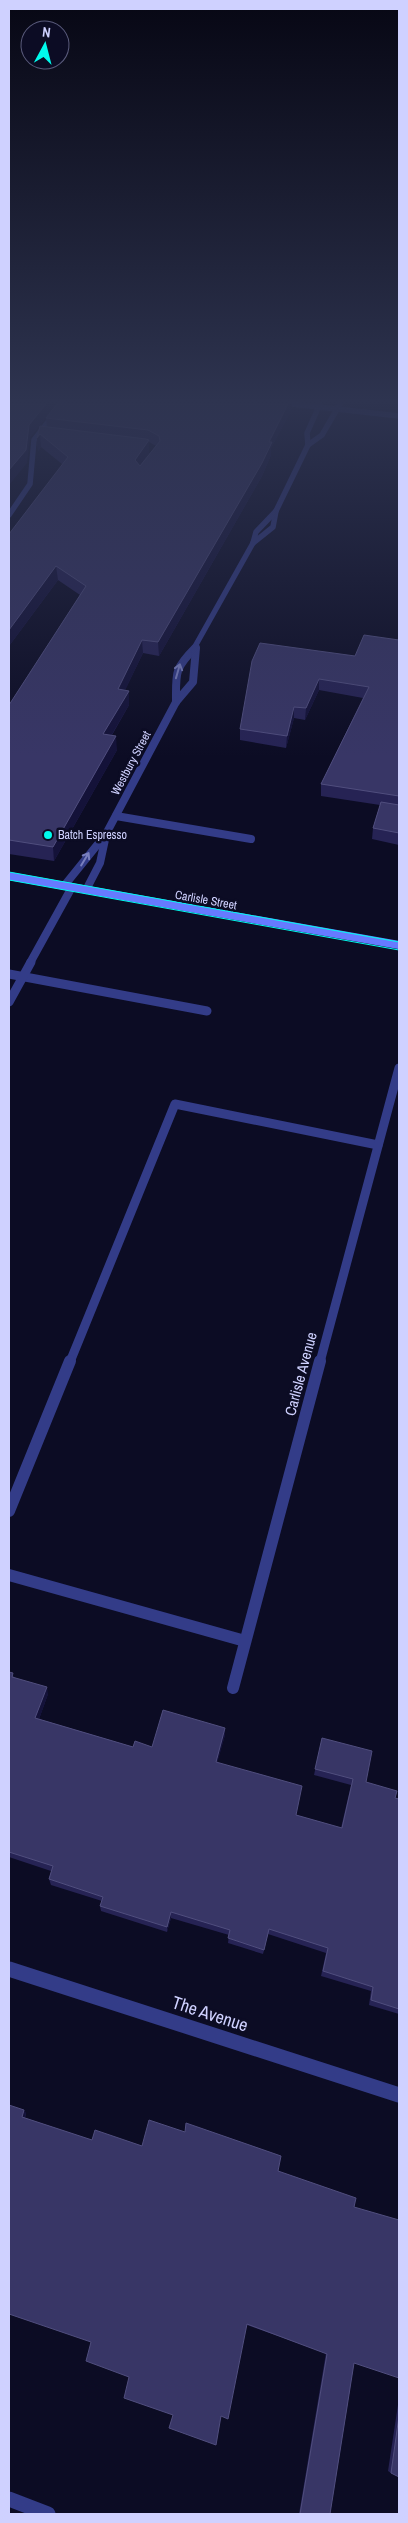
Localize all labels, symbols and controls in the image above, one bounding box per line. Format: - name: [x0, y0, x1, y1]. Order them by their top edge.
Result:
- north arrow: [20, 20, 70, 70]
- text: N: [41, 23, 52, 42]
- one-way arrow: [174, 664, 183, 680]
- street label: Westbury Street: [107, 728, 155, 798]
- place label: Batch Espresso: [58, 827, 127, 843]
- marker: Batch Espresso: [42, 829, 54, 841]
- one-way arrow: [80, 852, 90, 867]
- street label: Carlisle Street: [174, 887, 238, 913]
- street label: Carlisle Avenue: [279, 1329, 322, 1418]
- street label: The Avenue: [169, 1990, 251, 2038]

